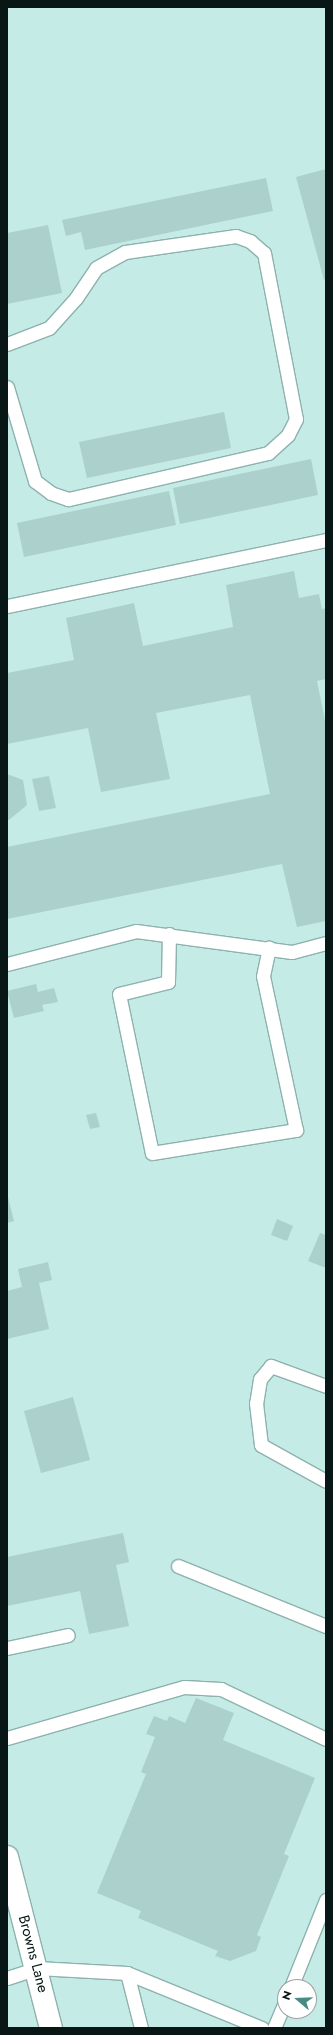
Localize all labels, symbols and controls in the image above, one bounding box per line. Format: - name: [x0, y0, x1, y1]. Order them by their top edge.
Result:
- street label: Browns Lane: [14, 1913, 52, 1995]
- north arrow: [277, 1979, 317, 2019]
- text: N: [278, 1989, 296, 2002]

